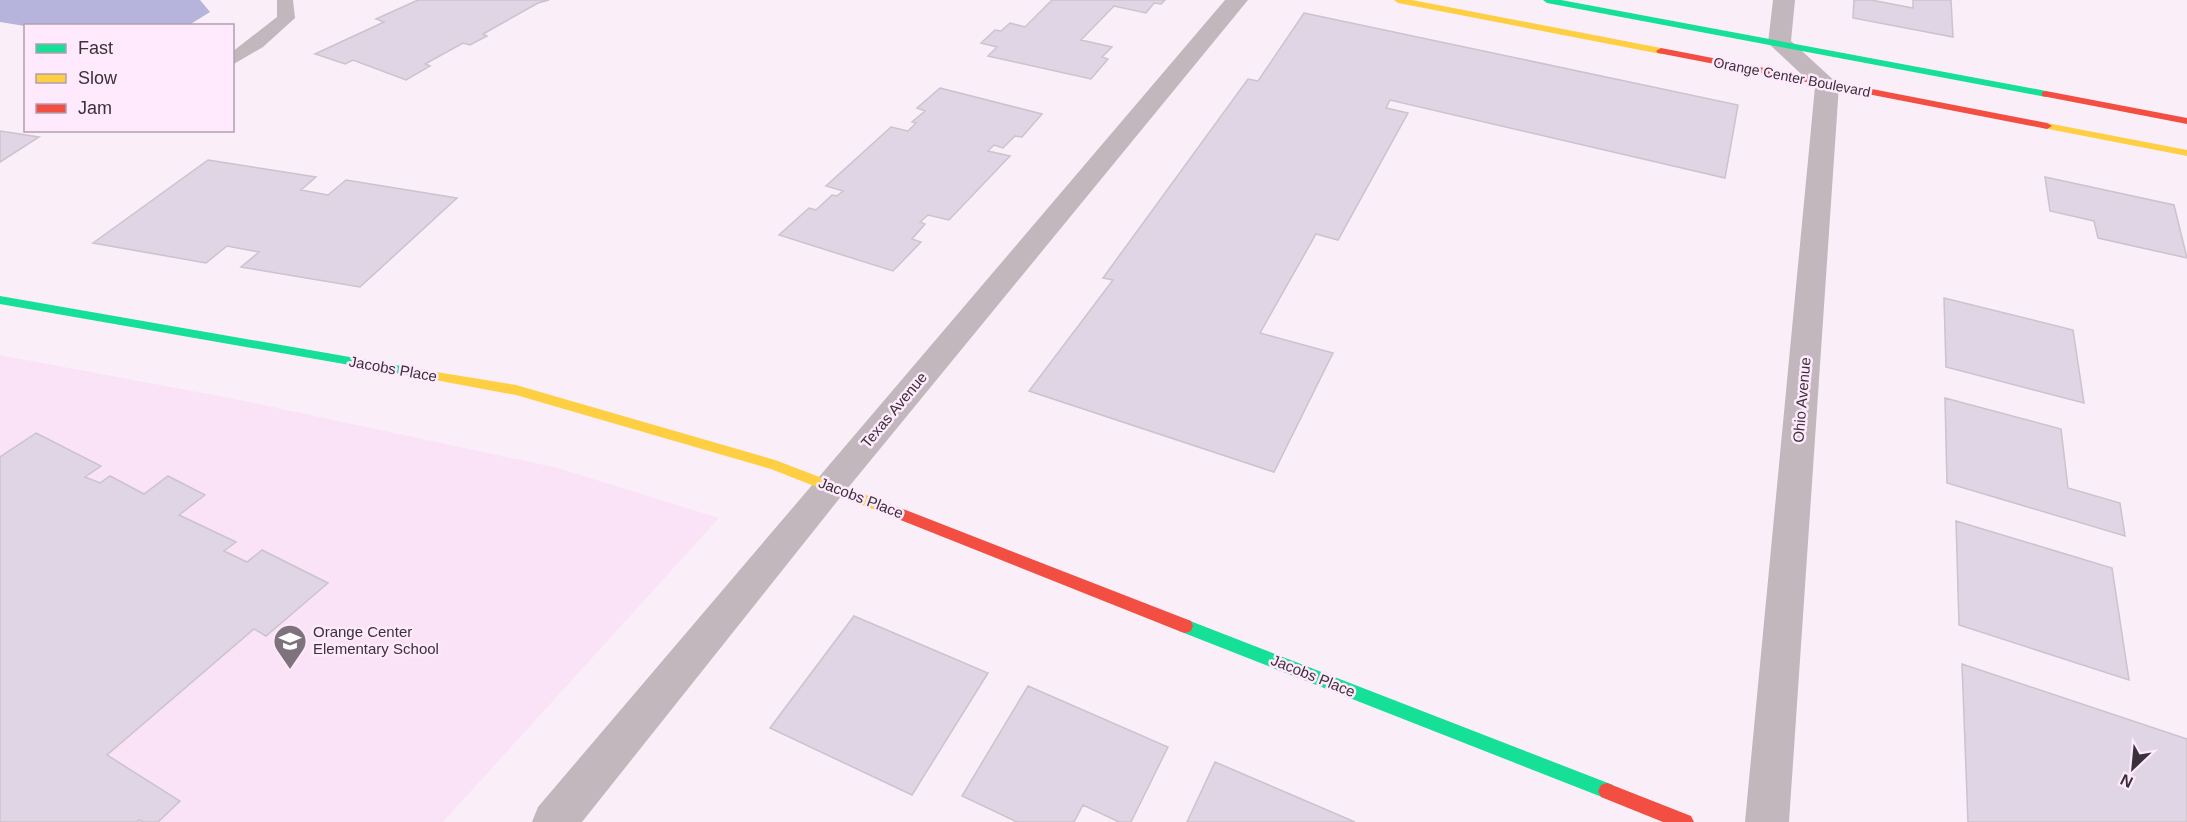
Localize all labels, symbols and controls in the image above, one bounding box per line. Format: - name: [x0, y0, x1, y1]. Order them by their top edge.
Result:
- legend: [24, 24, 234, 132]
- text: Fast: [78, 38, 113, 58]
- street label: Orange Center Boulevard: [1712, 54, 1872, 100]
- text: Slow: [78, 68, 118, 88]
- text: Jam: [78, 98, 112, 118]
- street label: Jacobs Place: [348, 352, 438, 385]
- street label: Ohio Avenue: [1789, 357, 1814, 443]
- street label: Texas Avenue: [857, 369, 930, 451]
- street label: Jacobs Place: [816, 474, 906, 521]
- school or university icon: Orange Center Elementary School: [272, 623, 308, 670]
- place label: Orange Center Elementary School: [313, 623, 439, 657]
- street label: Jacobs Place: [1269, 651, 1358, 700]
- north arrow: [2103, 738, 2163, 798]
- text: N: [2118, 771, 2136, 791]

